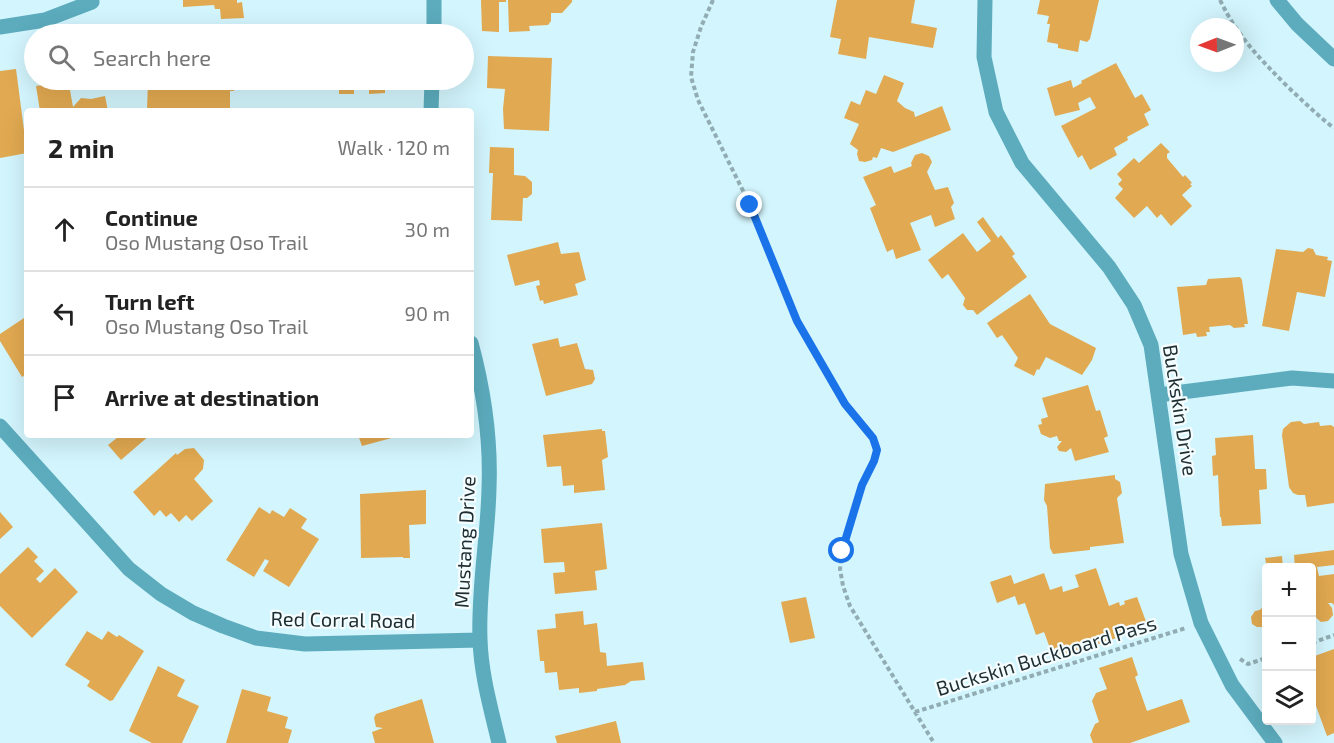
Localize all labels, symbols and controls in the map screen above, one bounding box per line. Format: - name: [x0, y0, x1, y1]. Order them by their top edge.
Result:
- north arrow: [1190, 18, 1244, 72]
- search box: [24, 24, 474, 90]
- icon: search: [45, 41, 78, 74]
- text: Search here: [93, 44, 211, 70]
- text: 2 min: [48, 132, 114, 163]
- text: Walk · 120 m: [338, 135, 450, 159]
- route end: [736, 191, 762, 217]
- text: Continue: [105, 204, 198, 230]
- icon: ahead: [48, 213, 81, 246]
- text: 30 m: [405, 217, 450, 241]
- text: Oso Mustang Oso Trail: [105, 230, 308, 254]
- text: Turn left: [105, 288, 194, 314]
- icon: left: [48, 297, 81, 330]
- text: 90 m: [405, 301, 450, 325]
- text: Oso Mustang Oso Trail: [105, 314, 308, 338]
- street label: Buckskin Drive: [1159, 343, 1203, 477]
- icon: arrive: [48, 381, 81, 414]
- text: Arrive at destination: [105, 384, 319, 410]
- street label: Mustang Drive: [449, 475, 479, 609]
- route start: [828, 537, 854, 563]
- map controls: [1262, 563, 1316, 725]
- button: +: [1262, 563, 1316, 617]
- street label: Red Corral Road: [270, 606, 416, 632]
- street label: Buckskin Buckboard Pass: [933, 610, 1159, 700]
- button: −: [1262, 617, 1316, 671]
- button: layers: [1262, 671, 1316, 725]

